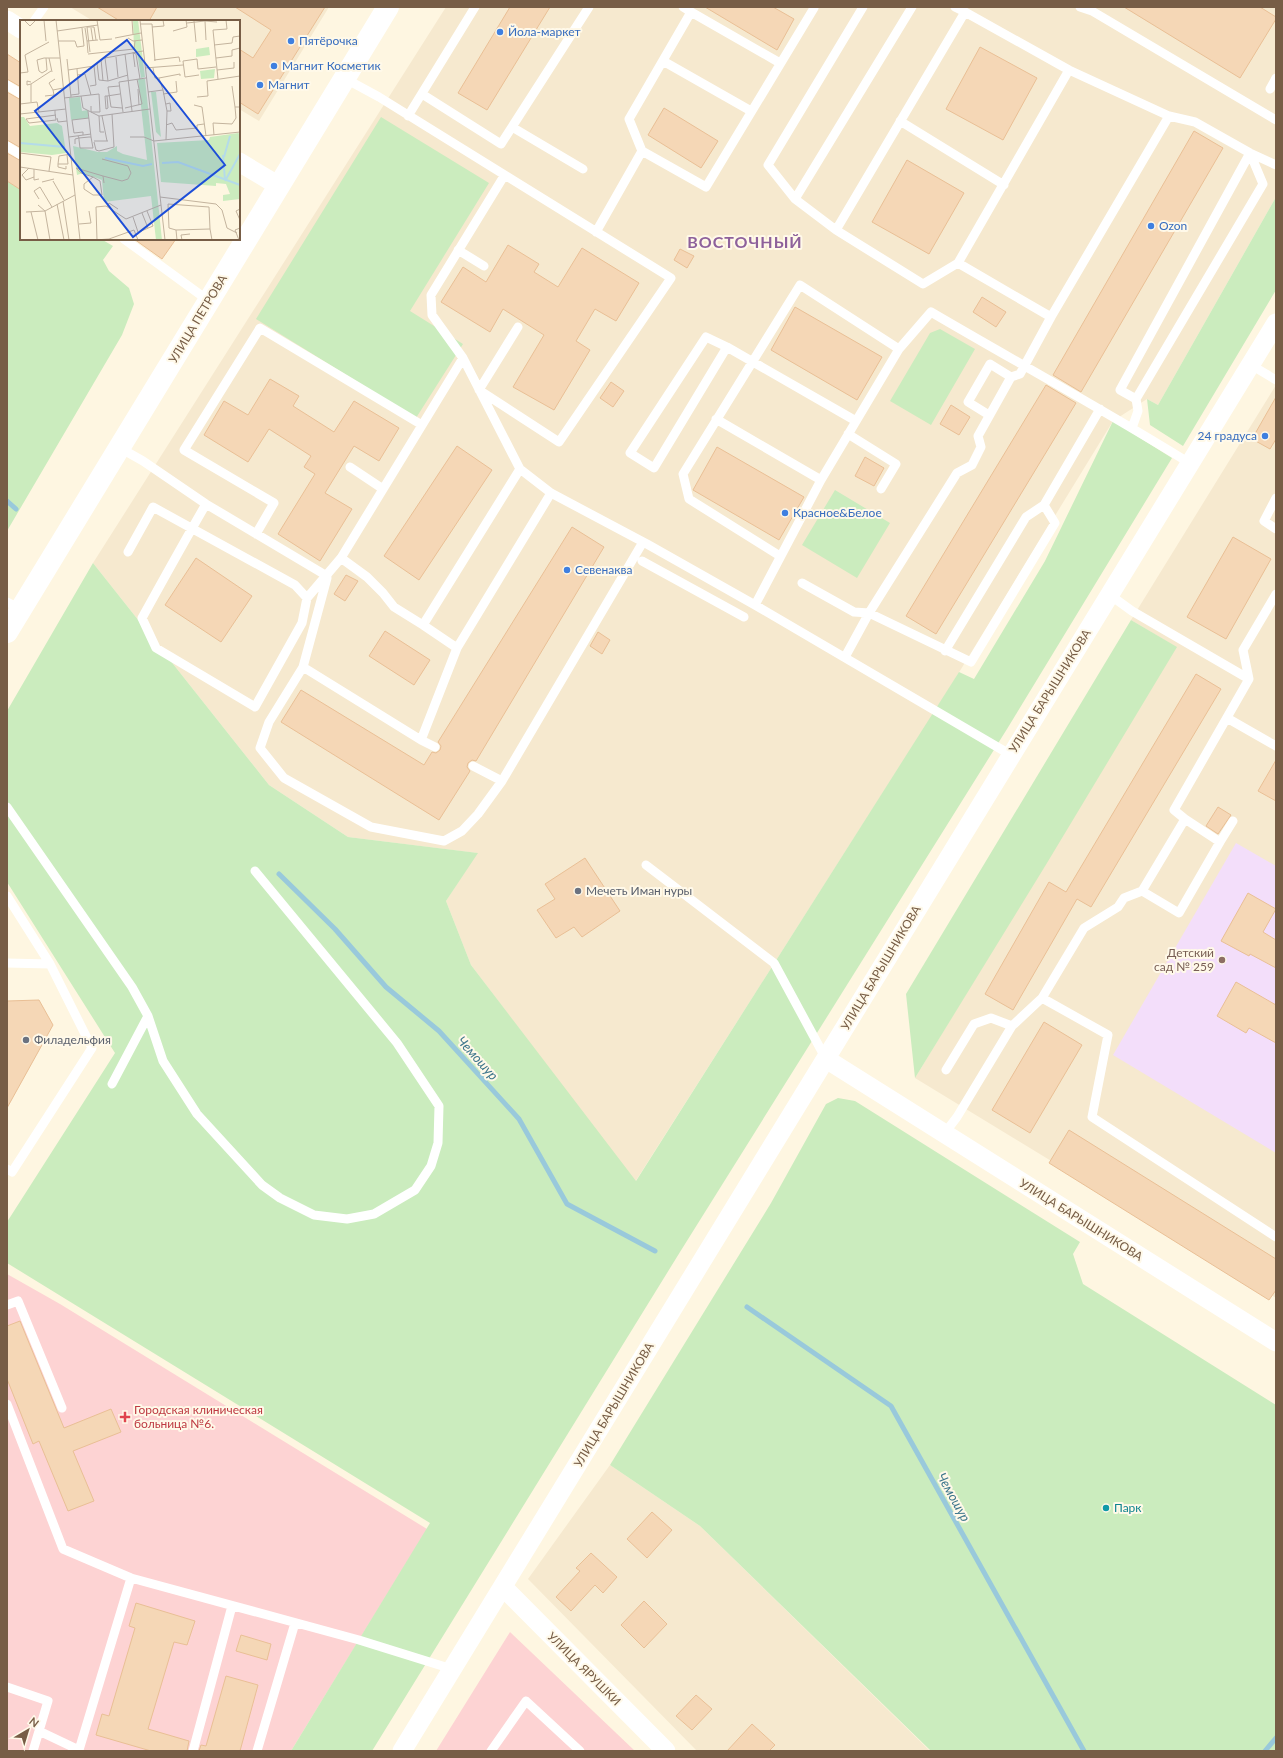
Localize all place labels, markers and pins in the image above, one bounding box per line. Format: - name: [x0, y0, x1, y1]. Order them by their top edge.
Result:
- place label: Йола-маркет: [508, 24, 580, 39]
- marker: Йола-маркет: [495, 27, 505, 37]
- place label: Пятёрочка: [299, 33, 358, 48]
- marker: Пятёрочка: [286, 36, 296, 46]
- place label: Магнит Косметик: [282, 58, 381, 73]
- marker: Магнит Косметик: [269, 61, 279, 71]
- place label: Магнит: [268, 77, 310, 92]
- marker: Магнит: [255, 80, 265, 90]
- place label: Ozon: [1159, 218, 1187, 233]
- marker: Ozon: [1146, 221, 1156, 231]
- place label: 24 градуса: [1198, 428, 1257, 443]
- marker: 24 градуса: [1260, 431, 1270, 441]
- place label: Красное&Белое: [793, 505, 882, 520]
- marker: Красное&Белое: [780, 508, 790, 518]
- place label: Севенаква: [575, 562, 632, 577]
- marker: Севенаква: [562, 565, 572, 575]
- place label: Мечеть Иман нуры: [586, 883, 692, 898]
- marker: Мечеть Иман нуры: [573, 886, 583, 896]
- place label: Детский сад № 259: [1154, 945, 1214, 974]
- marker: Детский сад № 259: [1217, 955, 1227, 965]
- place label: Филадельфия: [34, 1032, 111, 1047]
- marker: Филадельфия: [21, 1035, 31, 1045]
- place label: Городская клиническая больница №6.: [134, 1402, 263, 1431]
- marker: Городская клиническая больница №6.: [119, 1411, 131, 1423]
- place label: Парк: [1114, 1500, 1142, 1515]
- marker: Парк: [1101, 1503, 1111, 1513]

